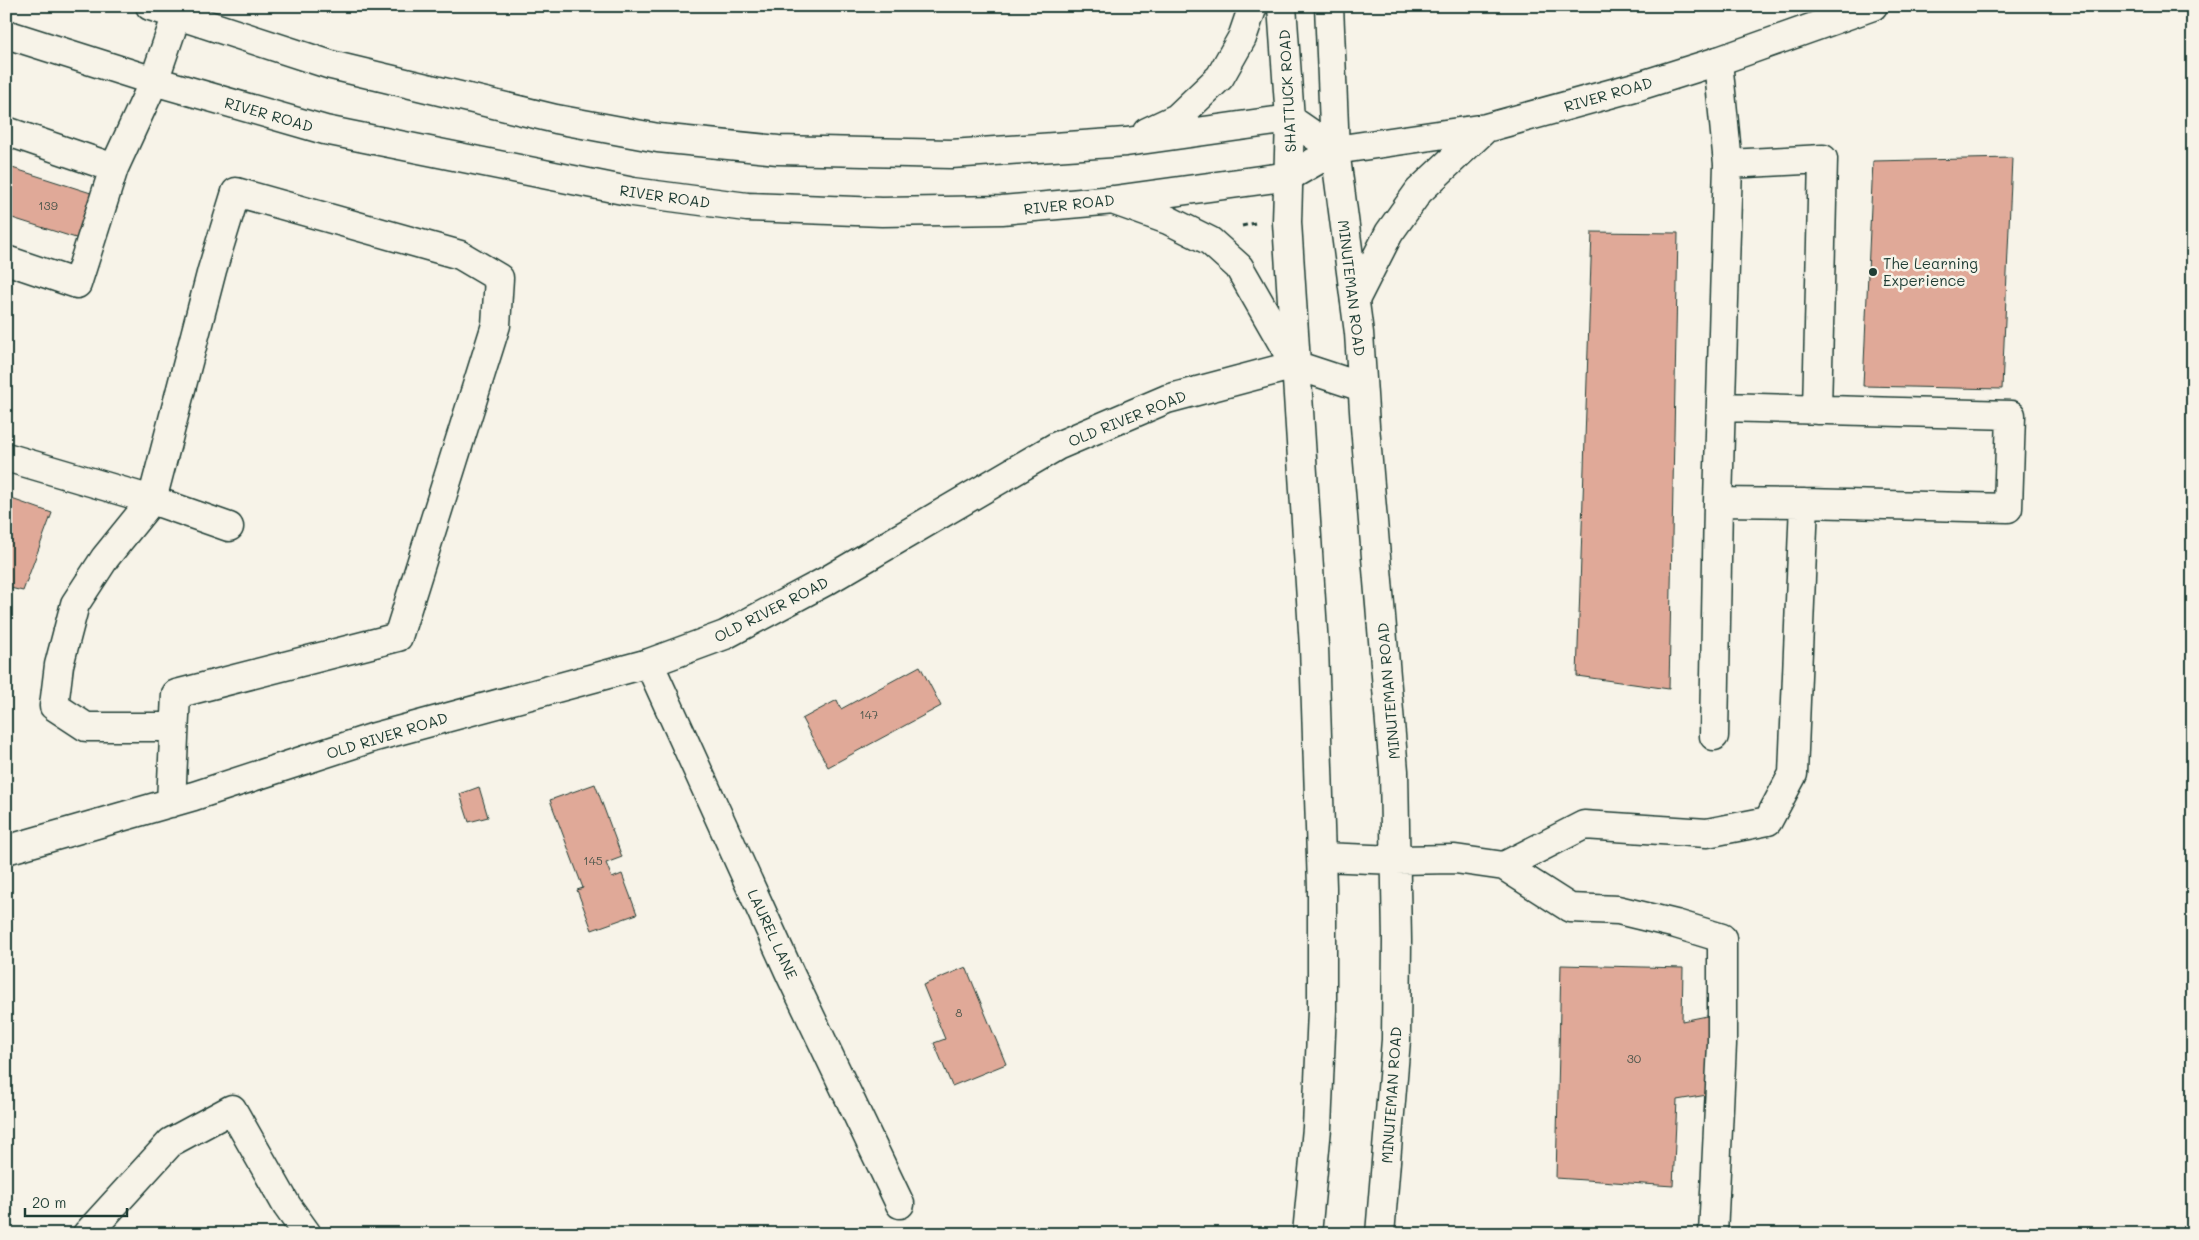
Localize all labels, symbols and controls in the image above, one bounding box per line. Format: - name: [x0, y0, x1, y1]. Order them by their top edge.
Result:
- street label: SHATTUCK ROAD: [1274, 29, 1300, 153]
- street label: RIVER ROAD: [1561, 72, 1655, 116]
- street label: RIVER ROAD: [222, 92, 316, 136]
- street label: RIVER ROAD: [619, 180, 711, 212]
- street label: RIVER ROAD: [1023, 189, 1115, 219]
- house number: 139: [38, 197, 58, 213]
- street label: MINUTEMAN ROAD: [1334, 219, 1370, 357]
- place label: The Learning Experience: [1883, 253, 1978, 290]
- marker: The Learning Experience: [1867, 266, 1879, 278]
- street label: OLD RIVER ROAD: [1065, 385, 1189, 451]
- street label: OLD RIVER ROAD: [710, 572, 832, 646]
- street label: MINUTEMAN ROAD: [1372, 622, 1404, 760]
- house number: 147: [859, 706, 879, 722]
- street label: OLD RIVER ROAD: [324, 707, 450, 763]
- house number: 145: [583, 852, 603, 868]
- street label: LAUREL LANE: [743, 886, 803, 983]
- house number: 8: [955, 1004, 963, 1020]
- street label: MINUTEMAN ROAD: [1376, 1026, 1406, 1164]
- house number: 30: [1627, 1050, 1642, 1066]
- scale bar: [25, 1185, 128, 1217]
- text: 20 m: [32, 1192, 66, 1212]

